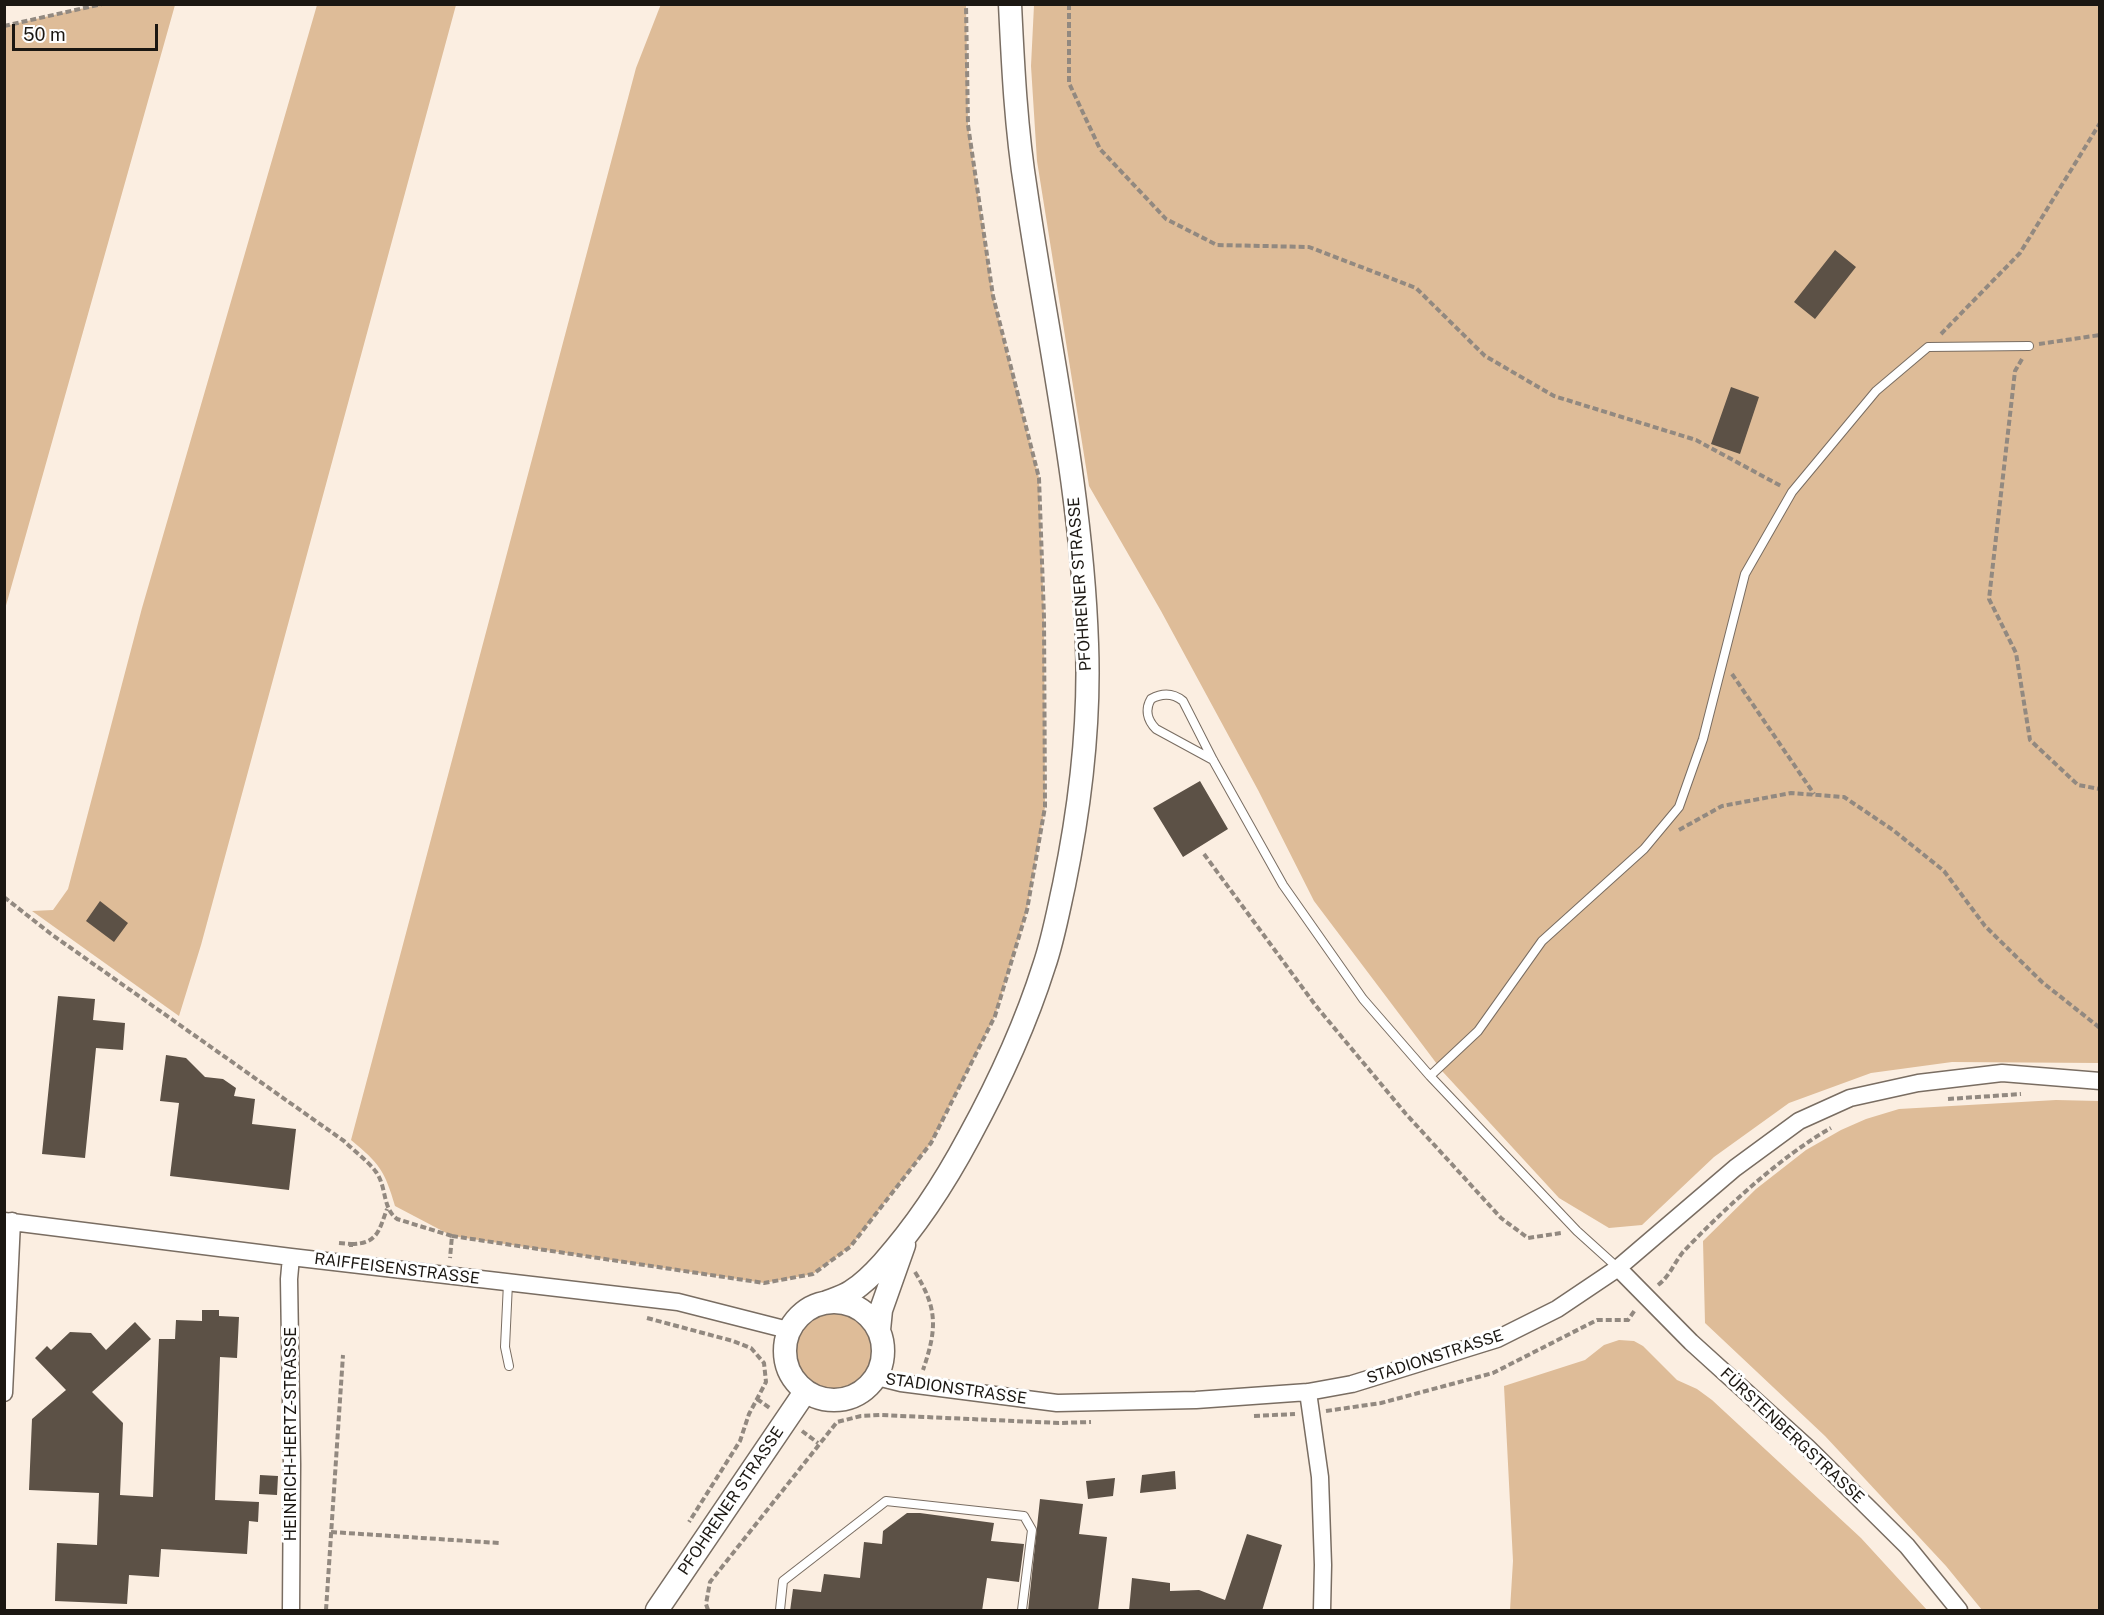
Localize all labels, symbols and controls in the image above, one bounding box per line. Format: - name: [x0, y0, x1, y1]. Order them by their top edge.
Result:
- scale bar: [15, 12, 160, 50]
- text: 50 m: [23, 24, 66, 45]
- street label: PFOHRENER STRASSE: [1064, 496, 1096, 672]
- street label: RAIFFEISENSTRASSE: [313, 1249, 481, 1289]
- street label: STADIONSTRASSE: [1364, 1326, 1506, 1388]
- street label: HEINRICH-HERTZ-STRASSE: [281, 1327, 301, 1541]
- street label: FÜRSTENBERGSTRASSE: [1716, 1364, 1868, 1508]
- street label: STADIONSTRASSE: [884, 1370, 1028, 1408]
- street label: PFOHRENER STRASSE: [674, 1423, 788, 1579]

